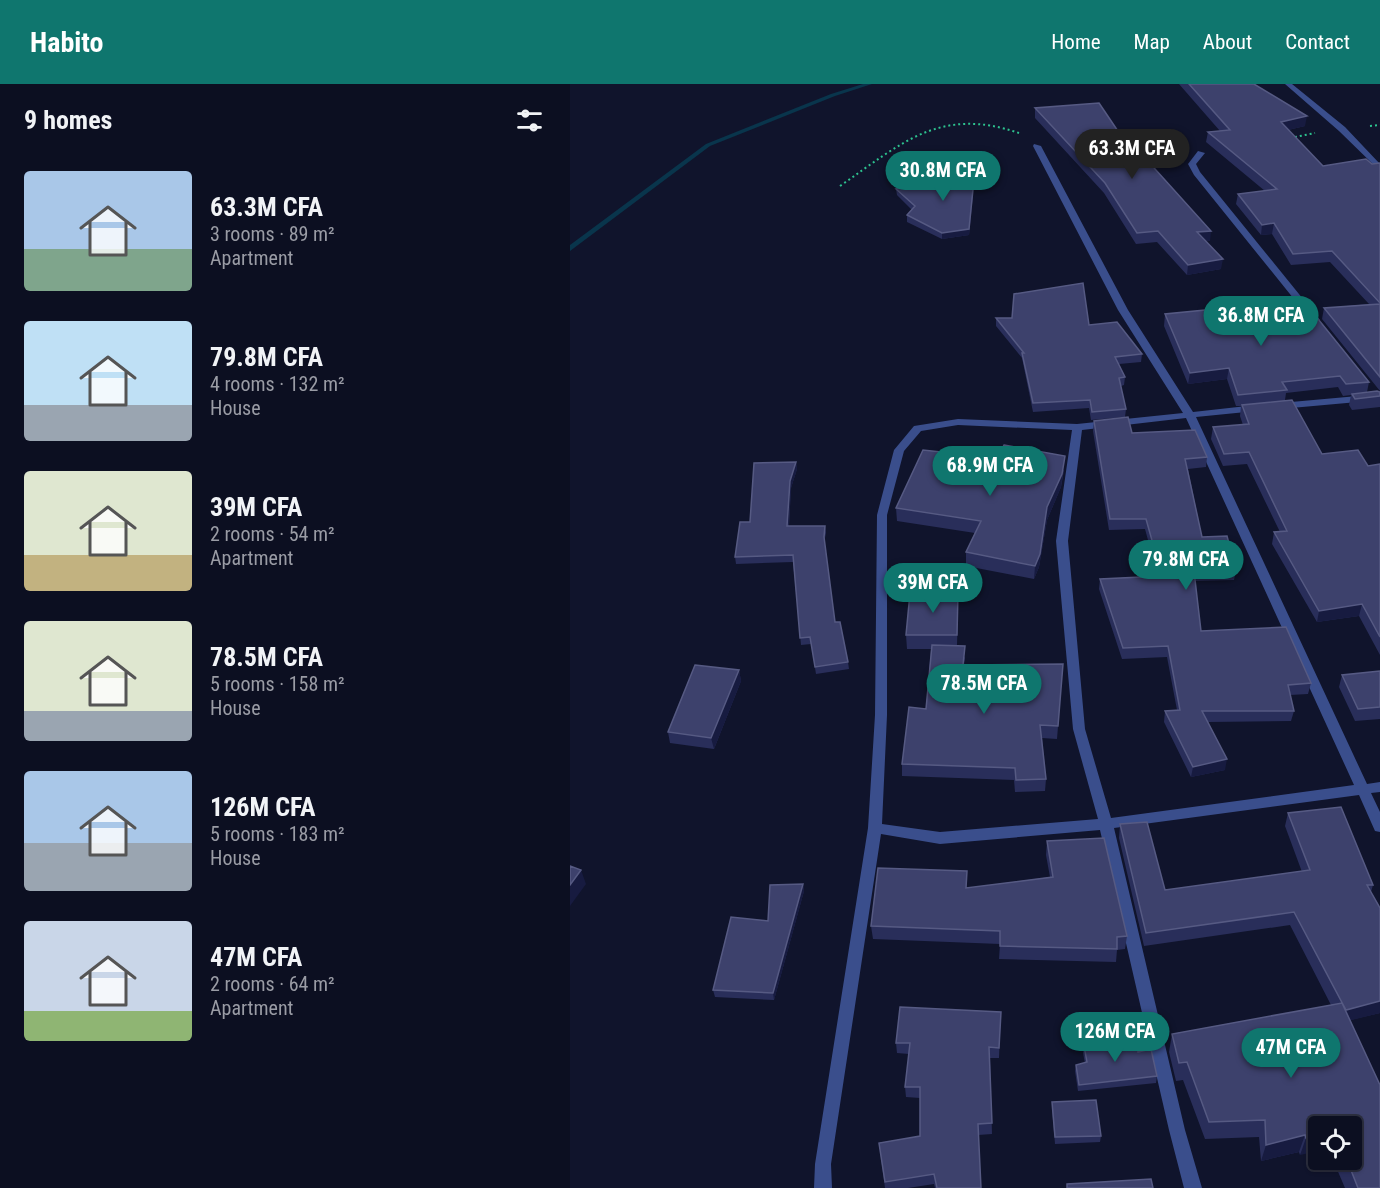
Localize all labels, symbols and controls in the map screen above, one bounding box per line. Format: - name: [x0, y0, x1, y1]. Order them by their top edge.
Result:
- text: Habito: [30, 26, 103, 59]
- text: Home: [1051, 30, 1101, 54]
- text: Map: [1134, 30, 1170, 54]
- text: About: [1203, 30, 1252, 54]
- text: Contact: [1285, 30, 1350, 54]
- icon: filters: [513, 104, 546, 137]
- text: 9 homes: [24, 105, 112, 135]
- pin: 63.3M CFA: [1063, 129, 1201, 180]
- text: 63.3M CFA: [1089, 136, 1175, 160]
- pin: 30.8M CFA: [874, 151, 1012, 202]
- text: 30.8M CFA: [900, 158, 986, 182]
- text: 63.3M CFA: [210, 192, 323, 222]
- icon: home: [72, 195, 144, 267]
- text: 3 rooms · 89 m²: [210, 222, 335, 246]
- text: Apartment: [210, 246, 294, 270]
- pin: 36.8M CFA: [1192, 296, 1330, 347]
- text: 36.8M CFA: [1218, 303, 1304, 327]
- text: 79.8M CFA: [210, 342, 323, 372]
- icon: home: [72, 345, 144, 417]
- text: 4 rooms · 132 m²: [210, 372, 345, 396]
- text: House: [210, 396, 261, 420]
- pin: 68.9M CFA: [921, 446, 1059, 497]
- text: 68.9M CFA: [947, 453, 1033, 477]
- text: 39M CFA: [210, 492, 302, 522]
- icon: home: [72, 495, 144, 567]
- text: 2 rooms · 54 m²: [210, 522, 335, 546]
- pin: 79.8M CFA: [1117, 540, 1255, 591]
- text: Apartment: [210, 546, 294, 570]
- text: 79.8M CFA: [1143, 547, 1229, 571]
- pin: 39M CFA: [878, 563, 988, 614]
- text: 39M CFA: [898, 570, 968, 594]
- text: 78.5M CFA: [210, 642, 323, 672]
- icon: home: [72, 645, 144, 717]
- pin: 78.5M CFA: [915, 664, 1053, 715]
- text: 78.5M CFA: [941, 671, 1027, 695]
- text: 5 rooms · 158 m²: [210, 672, 345, 696]
- text: House: [210, 696, 261, 720]
- text: 126M CFA: [210, 792, 315, 822]
- icon: home: [72, 795, 144, 867]
- text: 5 rooms · 183 m²: [210, 822, 345, 846]
- text: House: [210, 846, 261, 870]
- text: 47M CFA: [210, 942, 302, 972]
- icon: home: [72, 945, 144, 1017]
- text: 2 rooms · 64 m²: [210, 972, 335, 996]
- text: Apartment: [210, 996, 294, 1020]
- pin: 126M CFA: [1053, 1012, 1177, 1063]
- text: 126M CFA: [1074, 1019, 1156, 1043]
- pin: 47M CFA: [1236, 1028, 1346, 1079]
- text: 47M CFA: [1256, 1035, 1326, 1059]
- map controls: [1308, 1116, 1362, 1170]
- button: locate: [1308, 1116, 1362, 1170]

